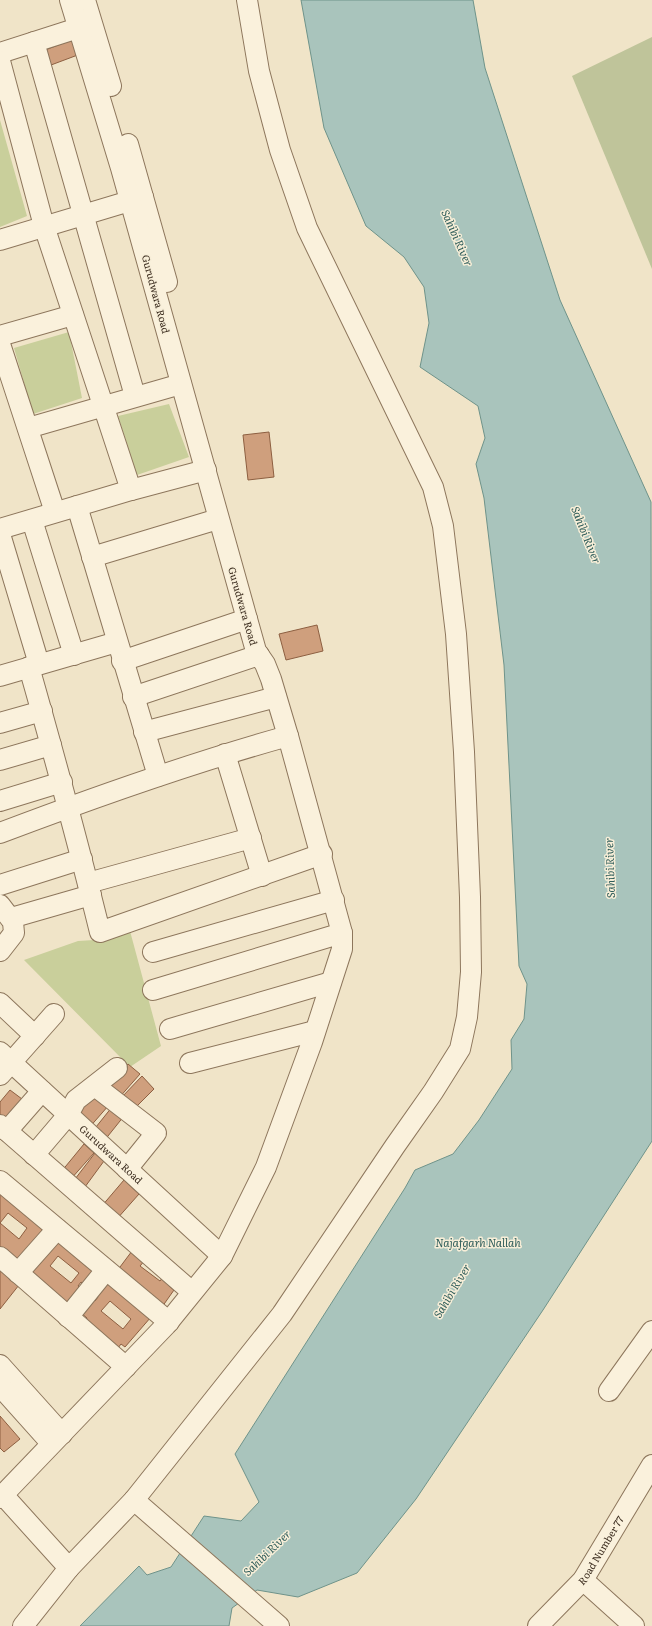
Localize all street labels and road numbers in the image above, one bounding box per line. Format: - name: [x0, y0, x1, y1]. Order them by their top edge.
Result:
- street label: Gurudwara Road: [139, 253, 174, 335]
- street label: Gurudwara Road: [225, 565, 262, 647]
- street label: Gurudwara Road: [77, 1121, 146, 1187]
- street label: Road Number 77: [574, 1513, 627, 1588]

